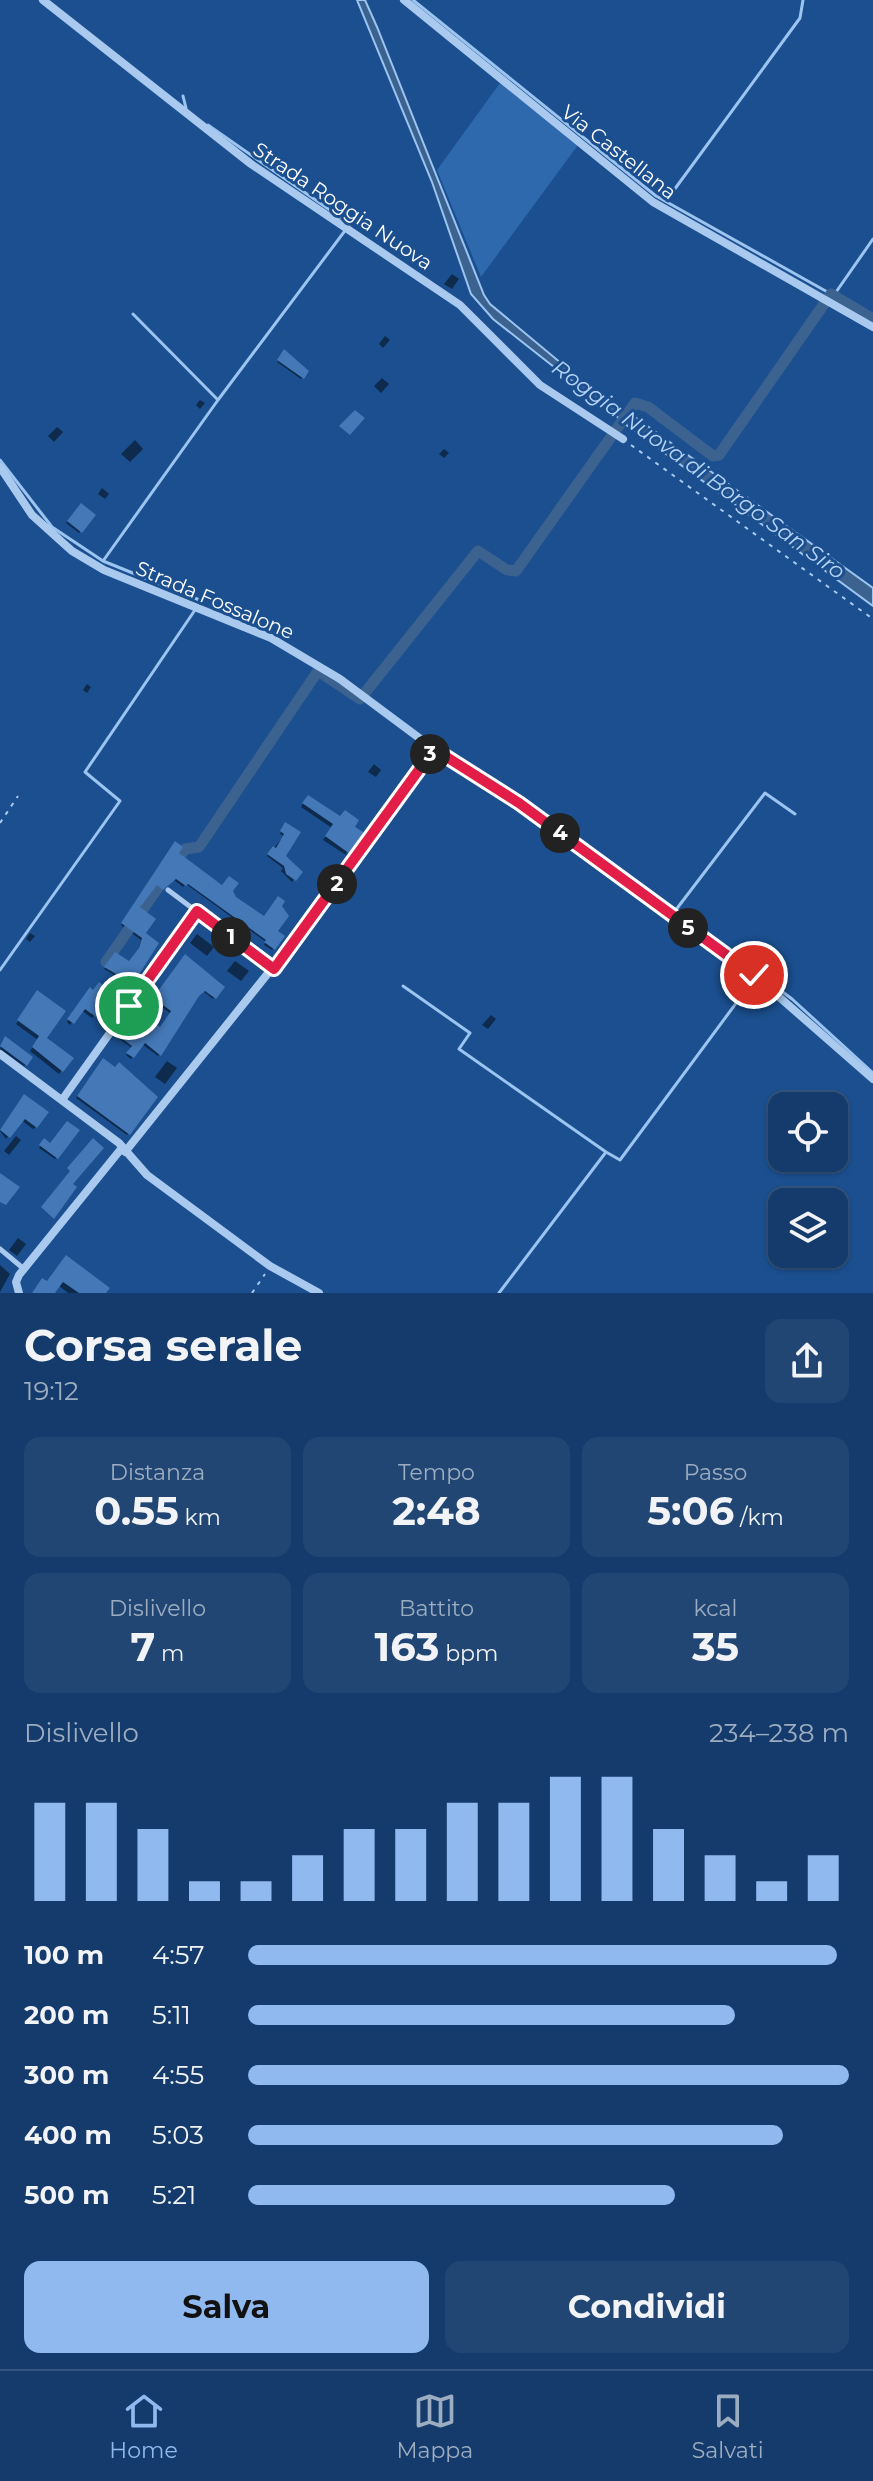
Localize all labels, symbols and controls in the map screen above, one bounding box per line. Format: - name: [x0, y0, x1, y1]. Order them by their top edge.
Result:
- street label: Via Castellana: [557, 100, 681, 204]
- street label: Strada Roggia Nuova: [249, 137, 437, 275]
- water label: Roggia Nuova di Borgo San Siro: [547, 354, 851, 585]
- street label: Strada Fossalone: [132, 556, 298, 644]
- pin: 3: [410, 734, 450, 774]
- text: 3: [423, 740, 437, 767]
- pin: 4: [540, 813, 580, 853]
- text: 4: [552, 819, 568, 846]
- pin: 2: [317, 864, 357, 904]
- text: 2: [331, 870, 343, 897]
- pin: 5: [668, 908, 708, 948]
- text: 5: [681, 914, 695, 941]
- pin: 1: [211, 917, 251, 957]
- text: 1: [227, 923, 235, 950]
- pin: [720, 941, 788, 1009]
- icon: check: [732, 953, 776, 997]
- pin: [95, 972, 163, 1040]
- icon: arrive: [107, 984, 151, 1028]
- map controls: [768, 1092, 848, 1268]
- button: locate: [768, 1092, 848, 1172]
- button: layers: [768, 1188, 848, 1268]
- text: Corsa serale: [24, 1318, 302, 1372]
- button: share: [765, 1319, 849, 1403]
- text: 19:12: [24, 1375, 79, 1407]
- text: Distanza: [110, 1459, 205, 1486]
- text: Tempo: [398, 1459, 475, 1486]
- text: Passo: [684, 1459, 747, 1486]
- text: 0.55: [94, 1486, 179, 1535]
- text: 2:48: [392, 1486, 481, 1535]
- text: 5:06: [647, 1486, 734, 1535]
- text: km: [179, 1504, 221, 1531]
- text: /km: [734, 1504, 784, 1531]
- text: Dislivello: [109, 1595, 206, 1622]
- text: Battito: [399, 1595, 474, 1622]
- text: kcal: [694, 1595, 737, 1622]
- text: 7: [131, 1622, 155, 1671]
- text: 163: [375, 1622, 439, 1671]
- text: 35: [692, 1622, 739, 1671]
- text: m: [155, 1640, 184, 1667]
- text: bpm: [439, 1640, 498, 1667]
- text: Dislivello: [24, 1717, 139, 1749]
- text: 234–238 m: [709, 1717, 849, 1749]
- text: 100 m: [24, 1939, 104, 1971]
- text: 4:57: [152, 1939, 205, 1971]
- text: 200 m: [24, 1999, 109, 2031]
- text: 5:11: [152, 1999, 191, 2031]
- text: 300 m: [24, 2059, 109, 2091]
- text: 4:55: [152, 2059, 204, 2091]
- text: 400 m: [24, 2119, 112, 2151]
- text: 5:03: [152, 2119, 204, 2151]
- text: 500 m: [24, 2179, 109, 2211]
- text: 5:21: [152, 2179, 196, 2211]
- button: Salva: [24, 2261, 429, 2353]
- button: Condividi: [445, 2261, 849, 2353]
- tab: Home: [109, 2389, 178, 2464]
- tab: Mappa: [396, 2389, 473, 2464]
- tab: Salvati: [692, 2389, 764, 2464]

